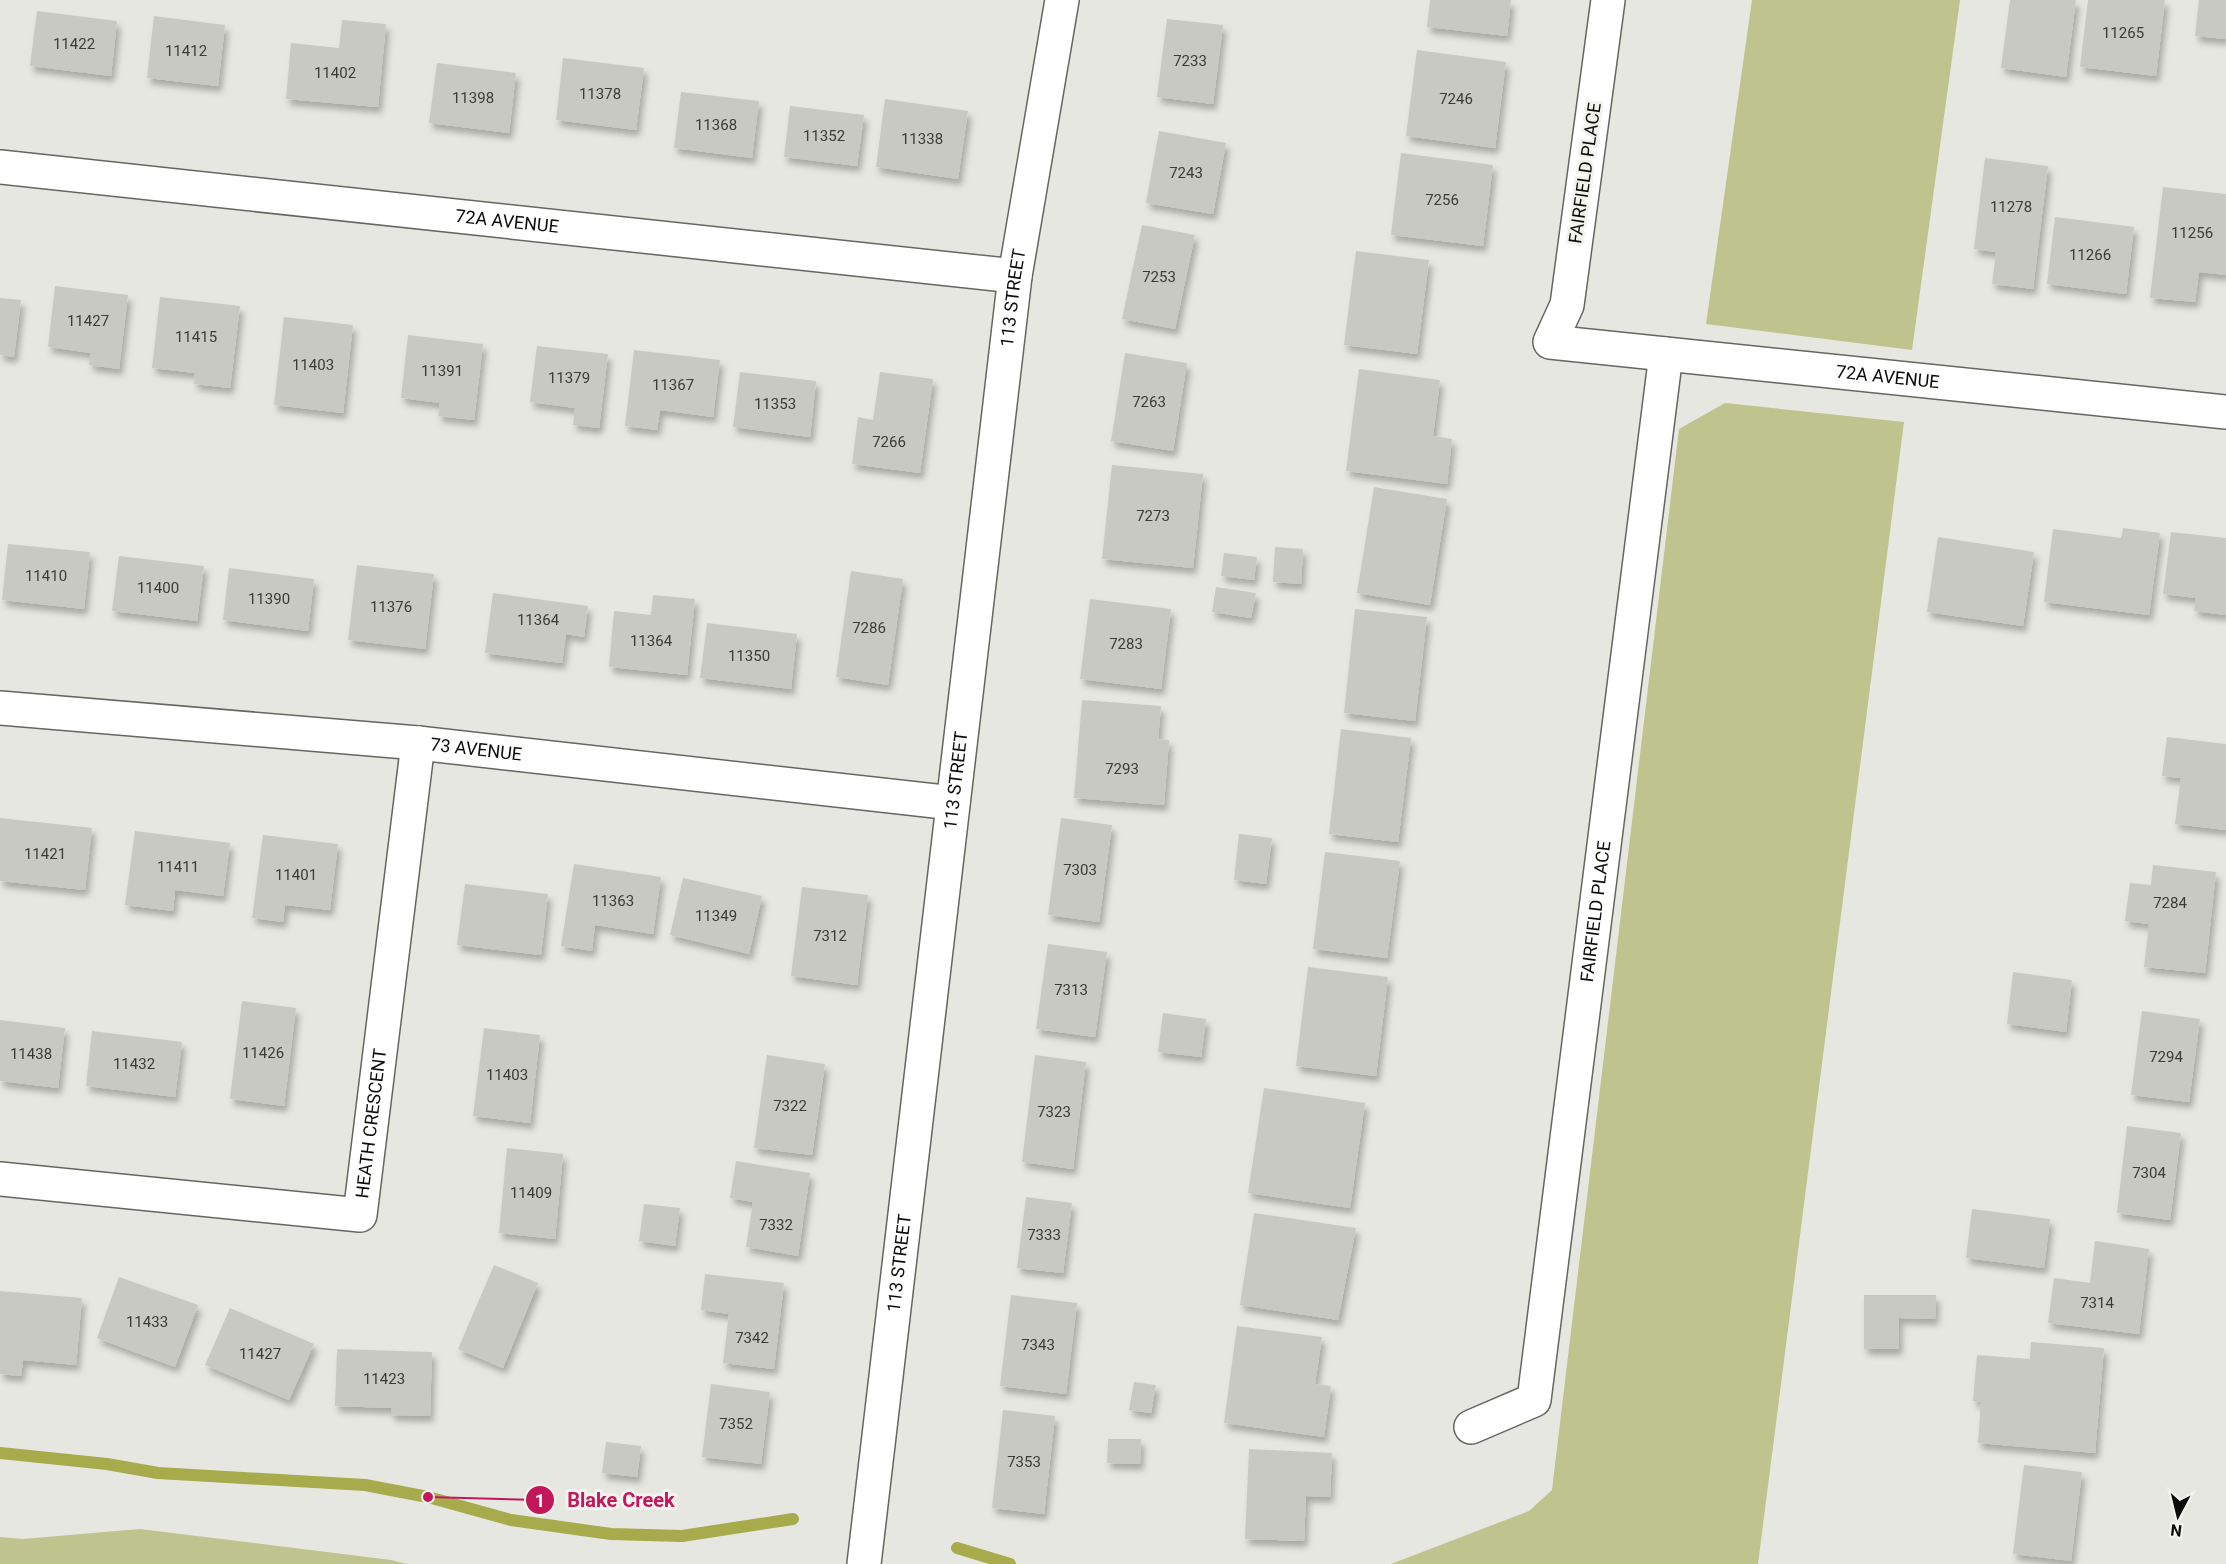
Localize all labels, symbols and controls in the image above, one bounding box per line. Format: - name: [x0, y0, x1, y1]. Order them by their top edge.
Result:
- house number: 11265: [2102, 24, 2144, 42]
- house number: 11422: [53, 35, 95, 53]
- house number: 11412: [165, 42, 207, 60]
- house number: 7233: [1173, 52, 1207, 70]
- house number: 11402: [314, 64, 356, 82]
- house number: 11378: [579, 85, 621, 103]
- house number: 11398: [452, 89, 494, 107]
- house number: 7246: [1439, 90, 1473, 108]
- street label: FAIRFIELD PLACE: [1564, 101, 1605, 245]
- house number: 11368: [695, 116, 737, 134]
- house number: 11352: [803, 127, 845, 145]
- house number: 11338: [901, 130, 943, 148]
- house number: 7243: [1169, 164, 1203, 182]
- house number: 7256: [1425, 191, 1459, 209]
- house number: 11278: [1990, 198, 2032, 216]
- street label: 72A AVENUE: [454, 205, 560, 237]
- house number: 11256: [2171, 224, 2213, 242]
- house number: 11266: [2069, 246, 2111, 264]
- street label: 113 STREET: [996, 247, 1030, 348]
- house number: 7253: [1142, 268, 1176, 286]
- house number: 11427: [67, 312, 109, 330]
- house number: 11415: [175, 328, 217, 346]
- house number: 11403: [292, 356, 334, 374]
- street label: 72A AVENUE: [1835, 361, 1941, 392]
- house number: 11391: [421, 362, 463, 380]
- house number: 11379: [548, 369, 590, 387]
- house number: 11367: [652, 376, 694, 394]
- house number: 7263: [1132, 393, 1166, 411]
- house number: 11353: [754, 395, 796, 413]
- house number: 7266: [872, 433, 906, 451]
- house number: 7273: [1136, 507, 1170, 525]
- house number: 11410: [25, 567, 67, 585]
- house number: 11400: [137, 579, 179, 597]
- house number: 11390: [248, 590, 290, 608]
- house number: 11376: [370, 598, 412, 616]
- house number: 11364: [517, 611, 560, 629]
- house number: 7286: [852, 619, 886, 637]
- house number: 11364: [630, 632, 673, 650]
- house number: 7283: [1109, 635, 1143, 653]
- house number: 11350: [728, 647, 770, 665]
- street label: 113 STREET: [939, 730, 972, 831]
- street label: 73 AVENUE: [429, 733, 523, 765]
- house number: 7293: [1105, 760, 1139, 778]
- street label: FAIRFIELD PLACE: [1576, 840, 1614, 983]
- house number: 11421: [24, 845, 66, 863]
- house number: 11411: [157, 858, 199, 876]
- house number: 7303: [1063, 861, 1097, 879]
- house number: 11401: [275, 866, 317, 884]
- house number: 11363: [592, 892, 634, 910]
- house number: 7284: [2153, 894, 2187, 912]
- house number: 11349: [695, 907, 737, 925]
- house number: 7312: [813, 927, 847, 945]
- house number: 7313: [1054, 981, 1088, 999]
- house number: 11426: [242, 1044, 284, 1062]
- house number: 11438: [10, 1045, 52, 1063]
- street label: HEATH CRESCENT: [351, 1047, 390, 1200]
- house number: 7294: [2149, 1048, 2183, 1066]
- house number: 11432: [113, 1055, 155, 1073]
- house number: 11403: [486, 1066, 528, 1084]
- house number: 7322: [773, 1097, 807, 1115]
- house number: 7323: [1037, 1103, 1071, 1121]
- house number: 7304: [2132, 1164, 2166, 1182]
- house number: 11409: [510, 1184, 552, 1202]
- street label: 113 STREET: [883, 1212, 915, 1313]
- house number: 7332: [759, 1216, 793, 1234]
- house number: 7333: [1027, 1226, 1061, 1244]
- house number: 7314: [2080, 1294, 2114, 1312]
- house number: 11433: [126, 1313, 168, 1331]
- house number: 7342: [735, 1329, 769, 1347]
- house number: 7343: [1021, 1336, 1055, 1354]
- house number: 11427: [239, 1345, 281, 1363]
- house number: 11423: [363, 1370, 405, 1388]
- house number: 7352: [719, 1415, 753, 1433]
- house number: 7353: [1007, 1453, 1041, 1471]
- callout: Blake Creek: [525, 1481, 687, 1519]
- north arrow: [2148, 1486, 2208, 1546]
- text: Blake Creek: [567, 1488, 675, 1512]
- text: 1: [535, 1490, 545, 1511]
- text: N: [2169, 1520, 2183, 1541]

